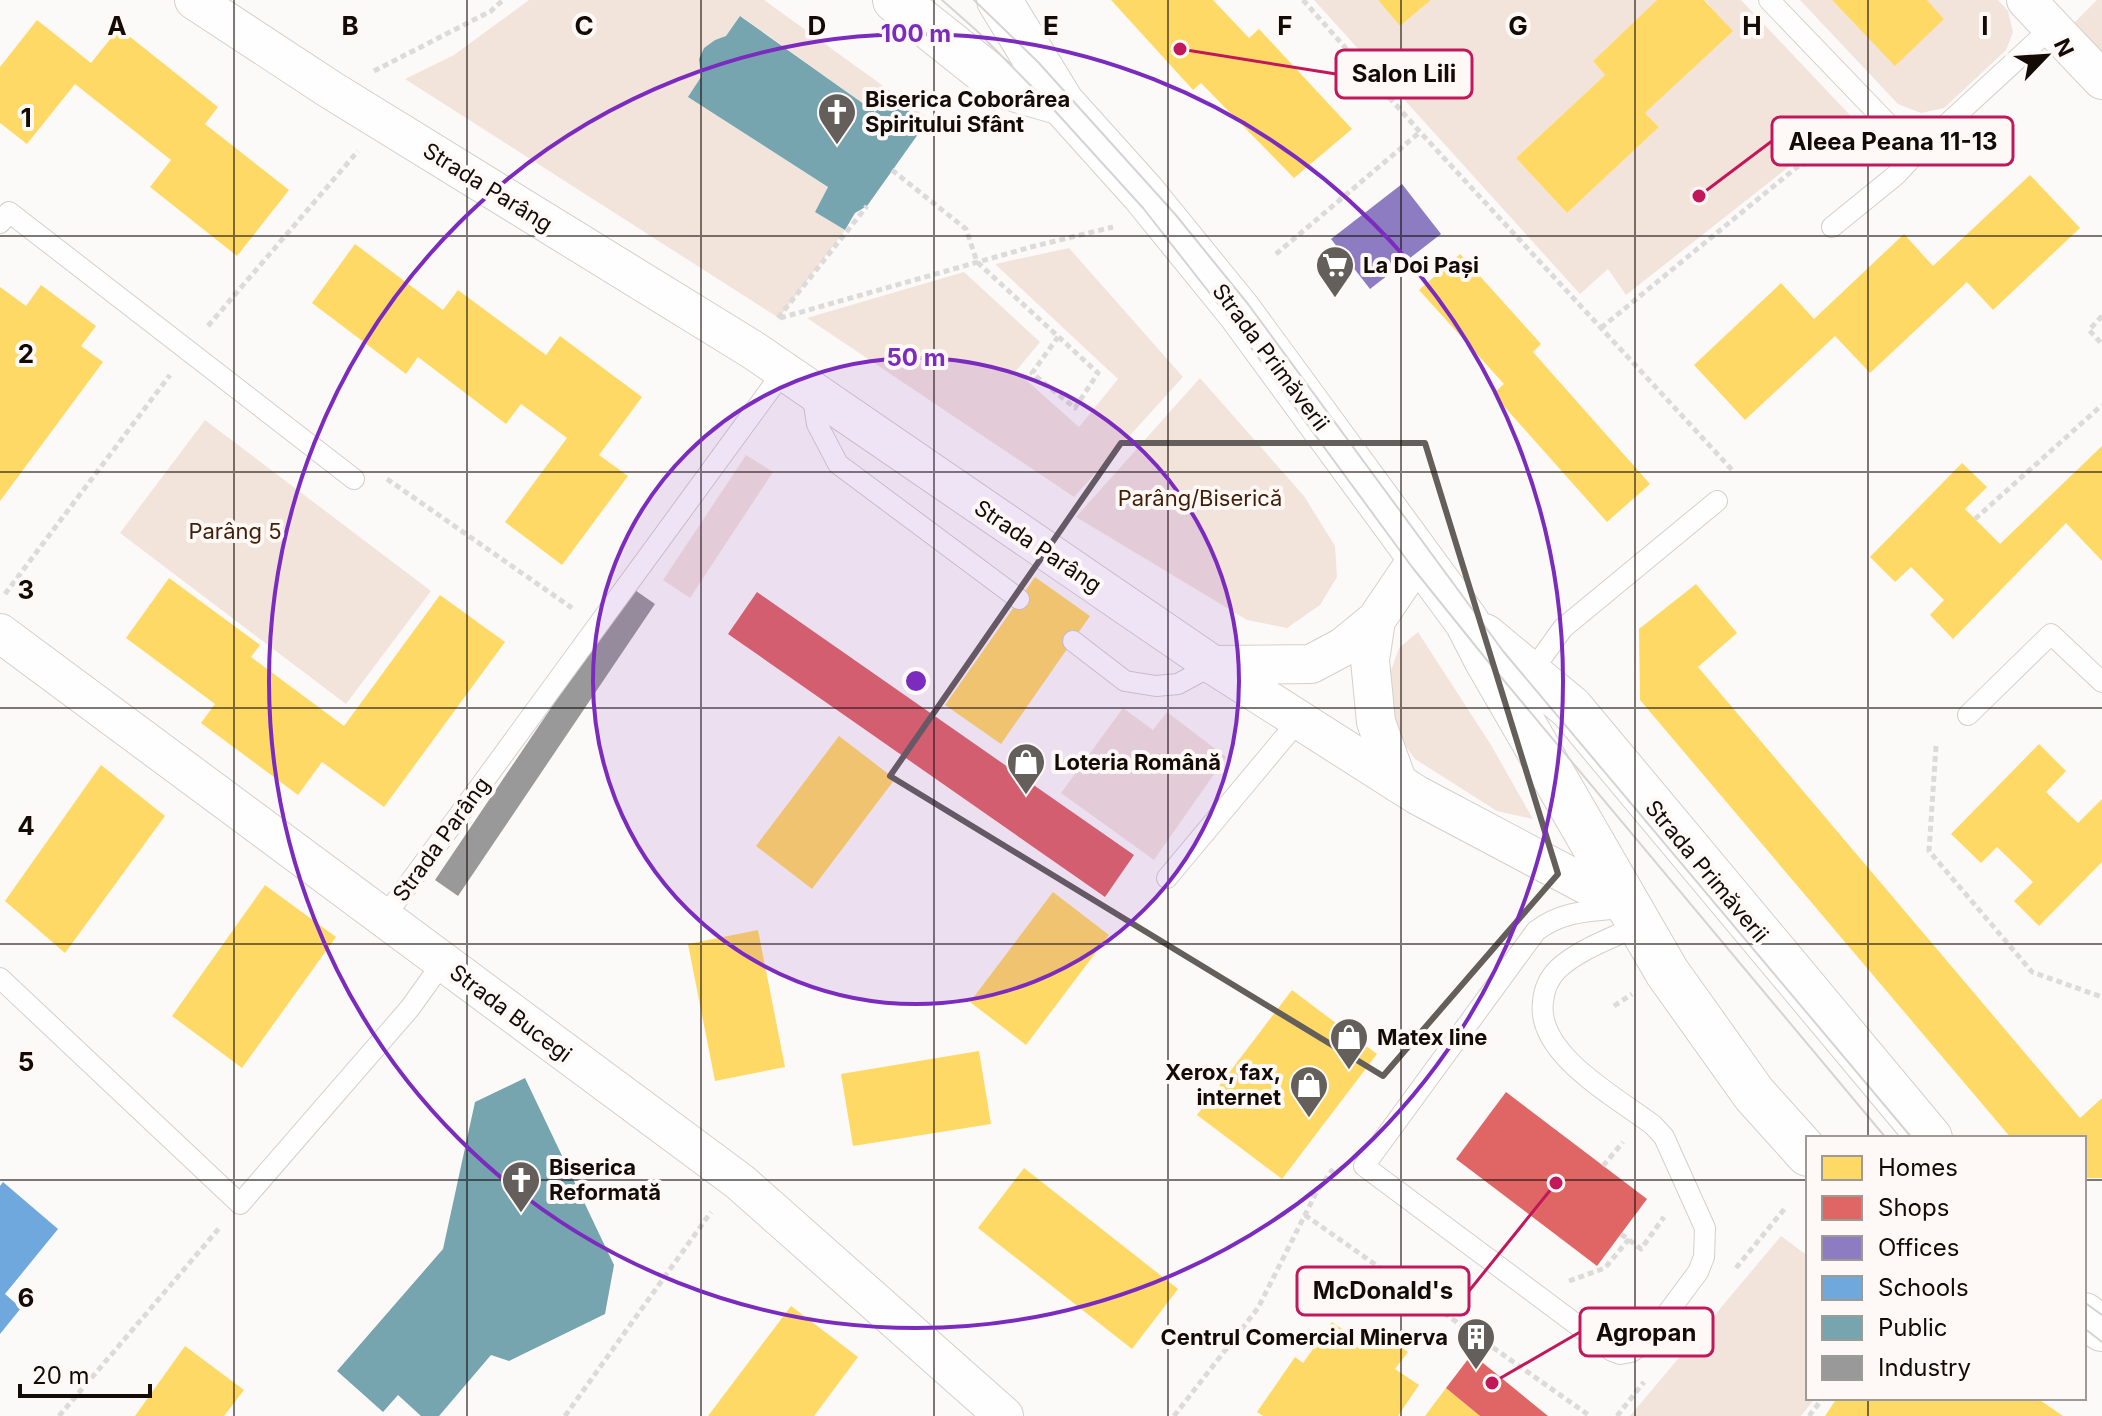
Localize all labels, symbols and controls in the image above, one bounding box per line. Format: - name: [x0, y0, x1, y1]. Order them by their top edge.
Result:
- text: A: [107, 10, 127, 41]
- text: B: [341, 10, 359, 41]
- text: C: [574, 10, 594, 41]
- text: D: [808, 10, 826, 41]
- text: E: [1043, 10, 1059, 41]
- text: F: [1277, 10, 1293, 41]
- text: G: [1508, 10, 1528, 41]
- text: H: [1742, 10, 1762, 41]
- text: I: [1981, 10, 1989, 41]
- north arrow: [2006, 16, 2086, 96]
- text: 100 m: [881, 19, 951, 48]
- text: N: [2049, 34, 2079, 61]
- callout: Salon Lili: [1336, 50, 1472, 98]
- text: Salon Lili: [1352, 59, 1456, 88]
- place label: Biserica Coborârea Spiritului Sfânt: [865, 86, 1070, 137]
- church icon: Biserica Coborârea Spiritului Sfânt: [816, 91, 858, 146]
- text: 1: [20, 102, 32, 133]
- callout: Aleea Peana 11-13: [1772, 117, 2013, 165]
- text: Aleea Peana 11-13: [1788, 127, 1998, 156]
- street label: Strada Parâng: [419, 137, 557, 237]
- supermarket icon: La Doi Pași: [1314, 244, 1356, 299]
- place label: La Doi Pași: [1363, 252, 1479, 278]
- street label: Strada Primăverii: [1207, 278, 1335, 436]
- text: 2: [18, 338, 34, 369]
- text: 50 m: [886, 343, 946, 372]
- park label: Parâng/Biserică: [1118, 485, 1282, 511]
- street label: Strada Parâng: [970, 494, 1106, 598]
- park label: Parâng 5: [188, 518, 282, 544]
- text: 3: [18, 574, 34, 605]
- centre of rings: [902, 667, 930, 695]
- shop icon: Loteria Română: [1005, 741, 1047, 796]
- place label: Loteria Română: [1054, 749, 1221, 775]
- street label: Strada Parâng: [387, 772, 495, 906]
- street label: Strada Primăverii: [1640, 795, 1774, 947]
- text: 4: [17, 810, 35, 841]
- street label: Strada Bucegi: [445, 959, 577, 1067]
- shop icon: Matex line: [1328, 1016, 1370, 1071]
- place label: Matex line: [1377, 1024, 1487, 1050]
- text: 5: [18, 1046, 34, 1077]
- place label: Xerox, fax, internet: [1165, 1059, 1281, 1110]
- shop icon: Xerox, fax, internet: [1288, 1064, 1330, 1119]
- legend: [1806, 1136, 2086, 1400]
- text: Homes: [1878, 1153, 1958, 1182]
- place label: Biserica Reformată: [549, 1154, 661, 1205]
- church icon: Biserica Reformată: [500, 1159, 542, 1214]
- text: Shops: [1878, 1193, 1949, 1222]
- text: Offices: [1878, 1233, 1959, 1262]
- callout: McDonald's: [1297, 1267, 1469, 1315]
- text: Schools: [1878, 1273, 1969, 1302]
- text: McDonald's: [1313, 1276, 1453, 1305]
- text: 6: [18, 1282, 34, 1313]
- callout: Agropan: [1580, 1308, 1713, 1356]
- text: Public: [1878, 1313, 1948, 1342]
- building icon: Centrul Comercial Minerva: [1455, 1316, 1497, 1371]
- text: Agropan: [1596, 1318, 1696, 1347]
- place label: Centrul Comercial Minerva: [1161, 1324, 1448, 1350]
- scale bar: [20, 1348, 150, 1398]
- text: Industry: [1878, 1353, 1971, 1382]
- text: 20 m: [32, 1361, 90, 1390]

